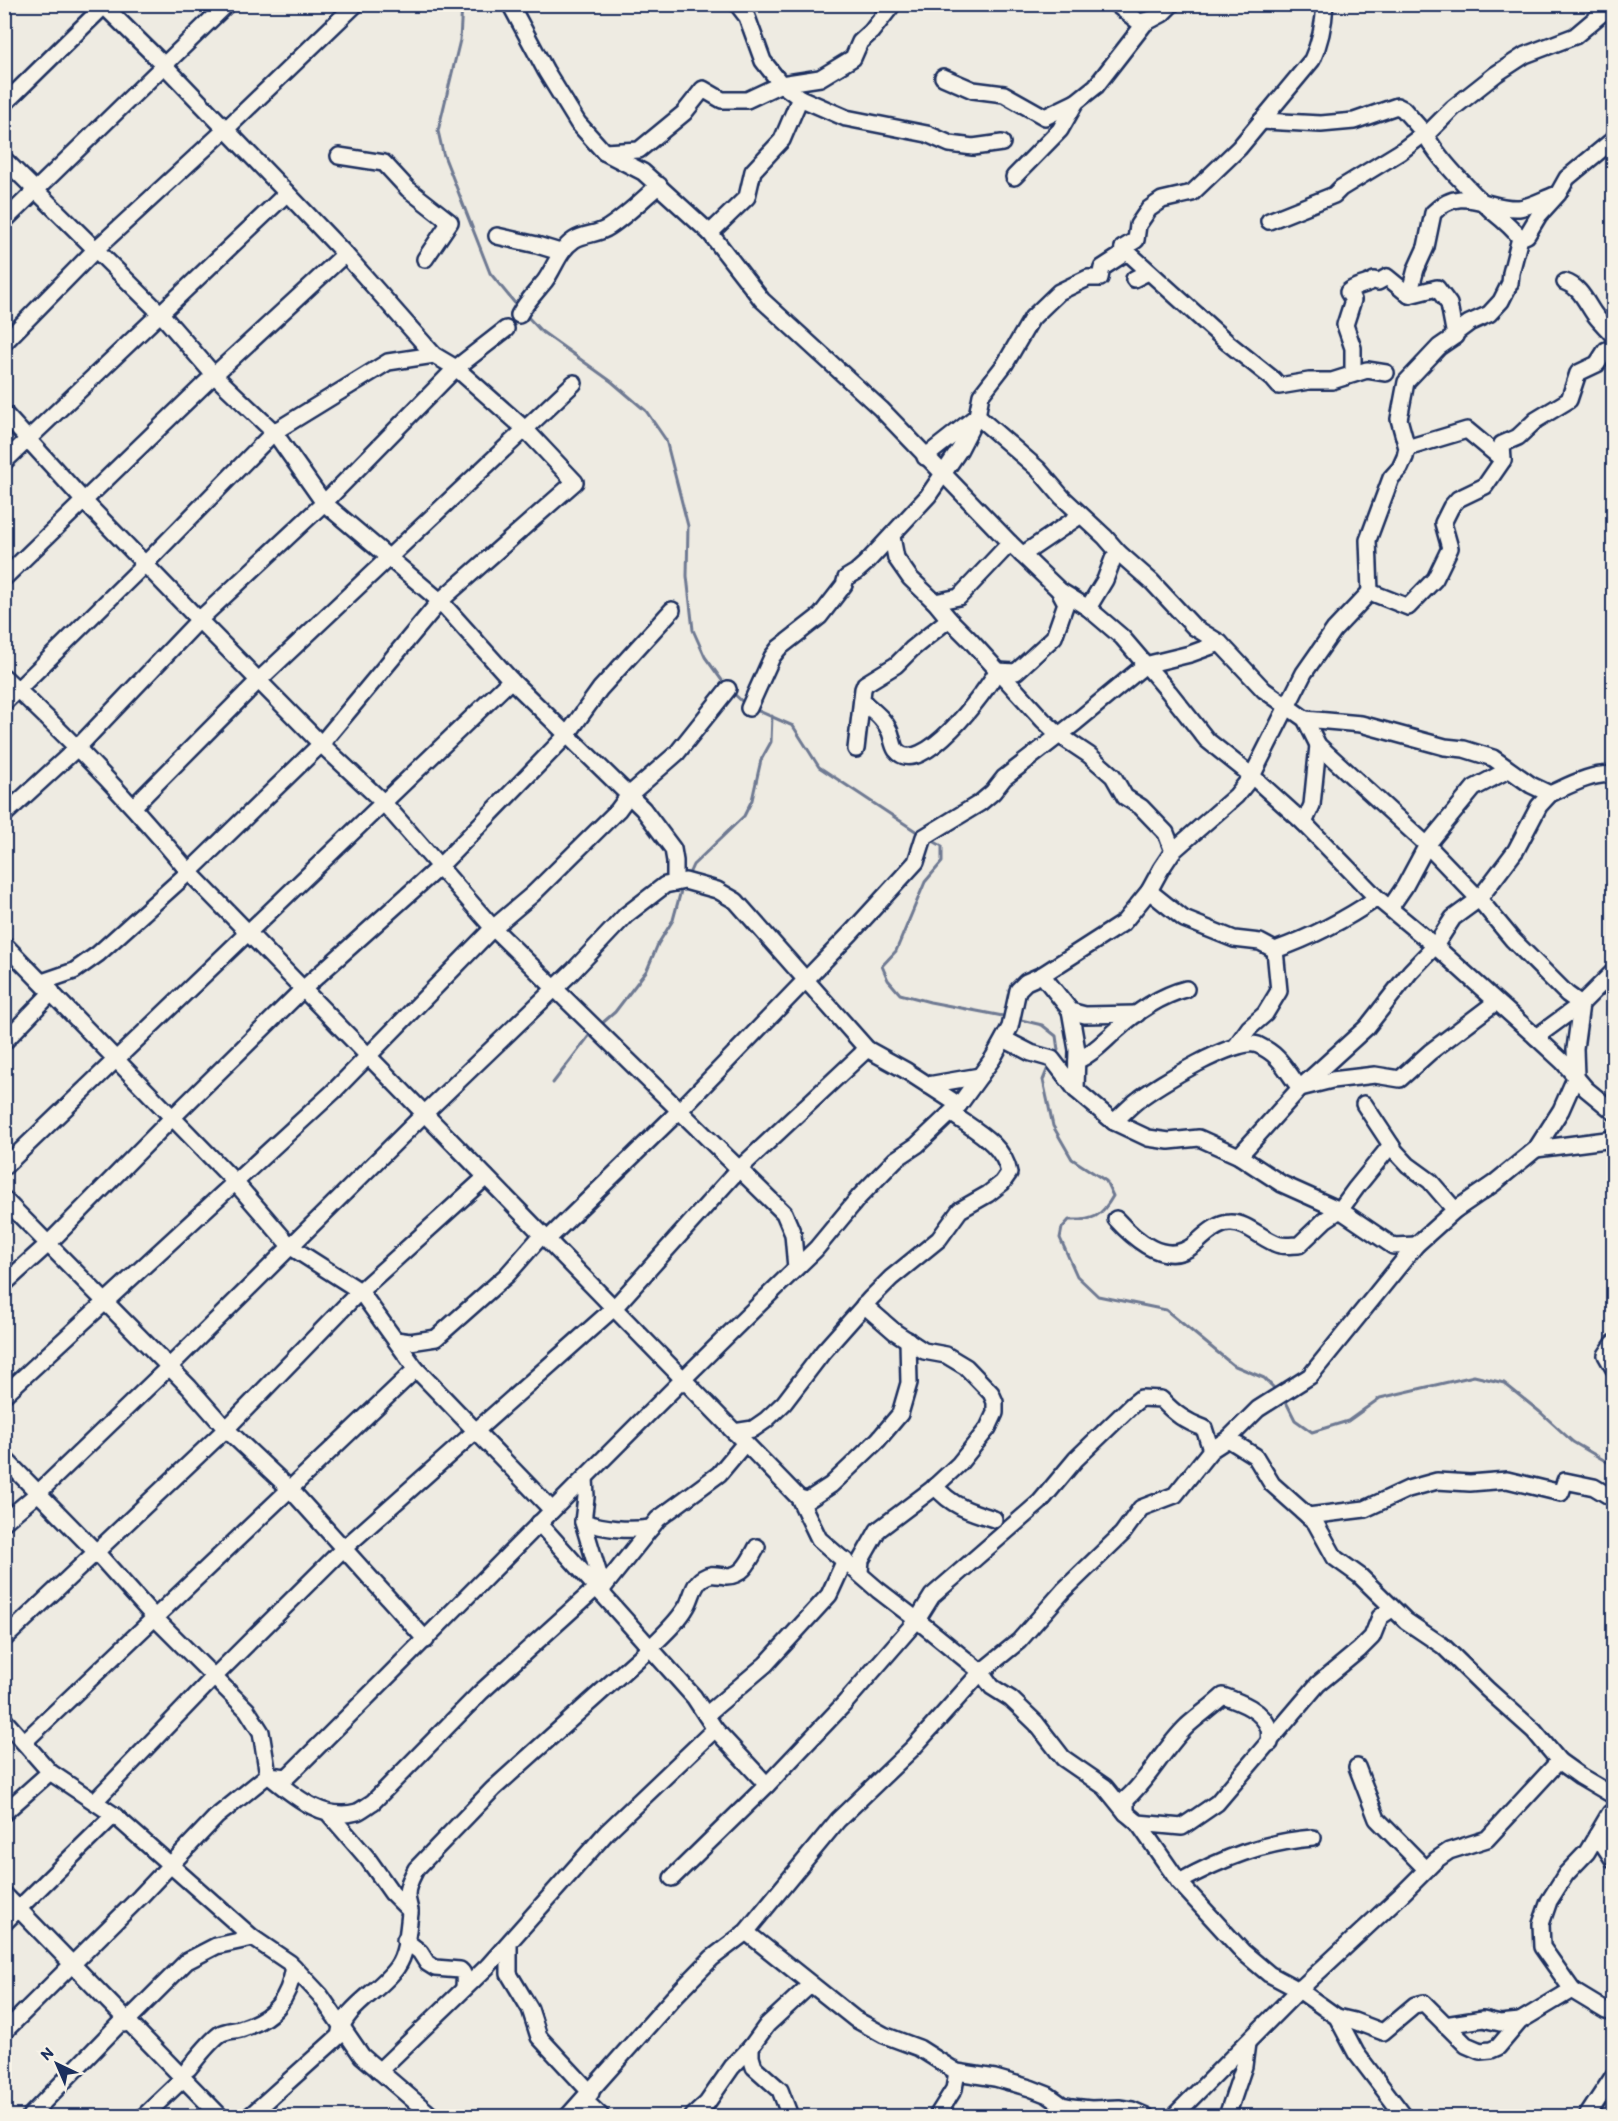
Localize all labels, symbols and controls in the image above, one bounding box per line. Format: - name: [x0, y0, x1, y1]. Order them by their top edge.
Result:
- north arrow: [27, 2034, 87, 2094]
- text: N: [36, 2043, 57, 2064]

